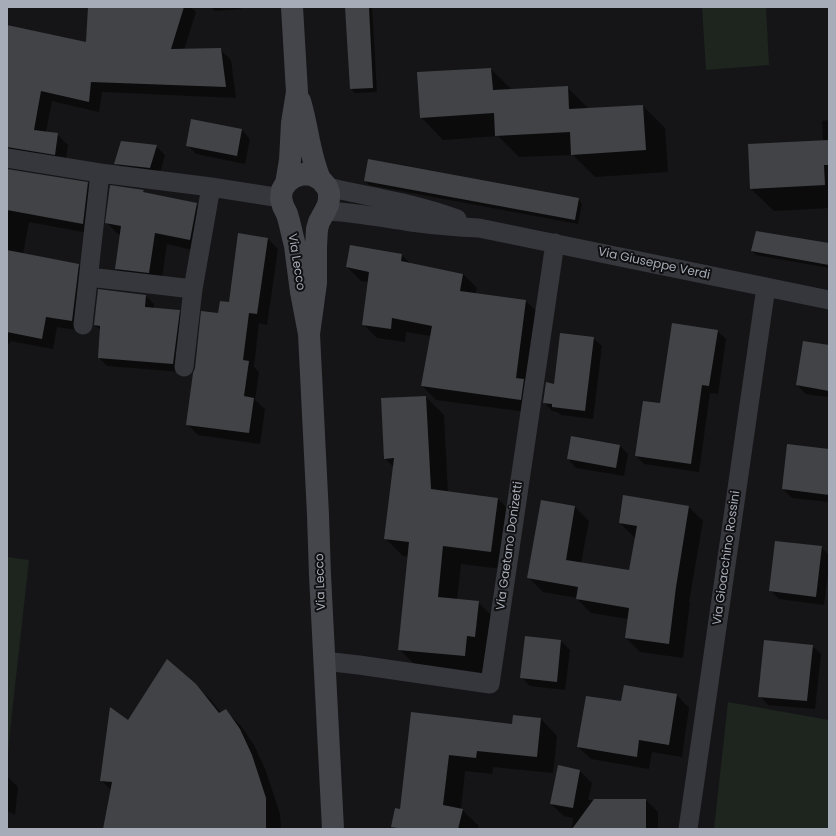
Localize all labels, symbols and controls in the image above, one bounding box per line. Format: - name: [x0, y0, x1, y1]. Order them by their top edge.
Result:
- street label: Via Lecco: [284, 233, 308, 291]
- street label: Via Giuseppe Verdi: [597, 245, 711, 283]
- street label: Via Gaetano Donizetti: [494, 481, 526, 611]
- street label: Via Gioacchino Rossini: [710, 490, 744, 626]
- street label: Via Lecco: [313, 553, 329, 611]

